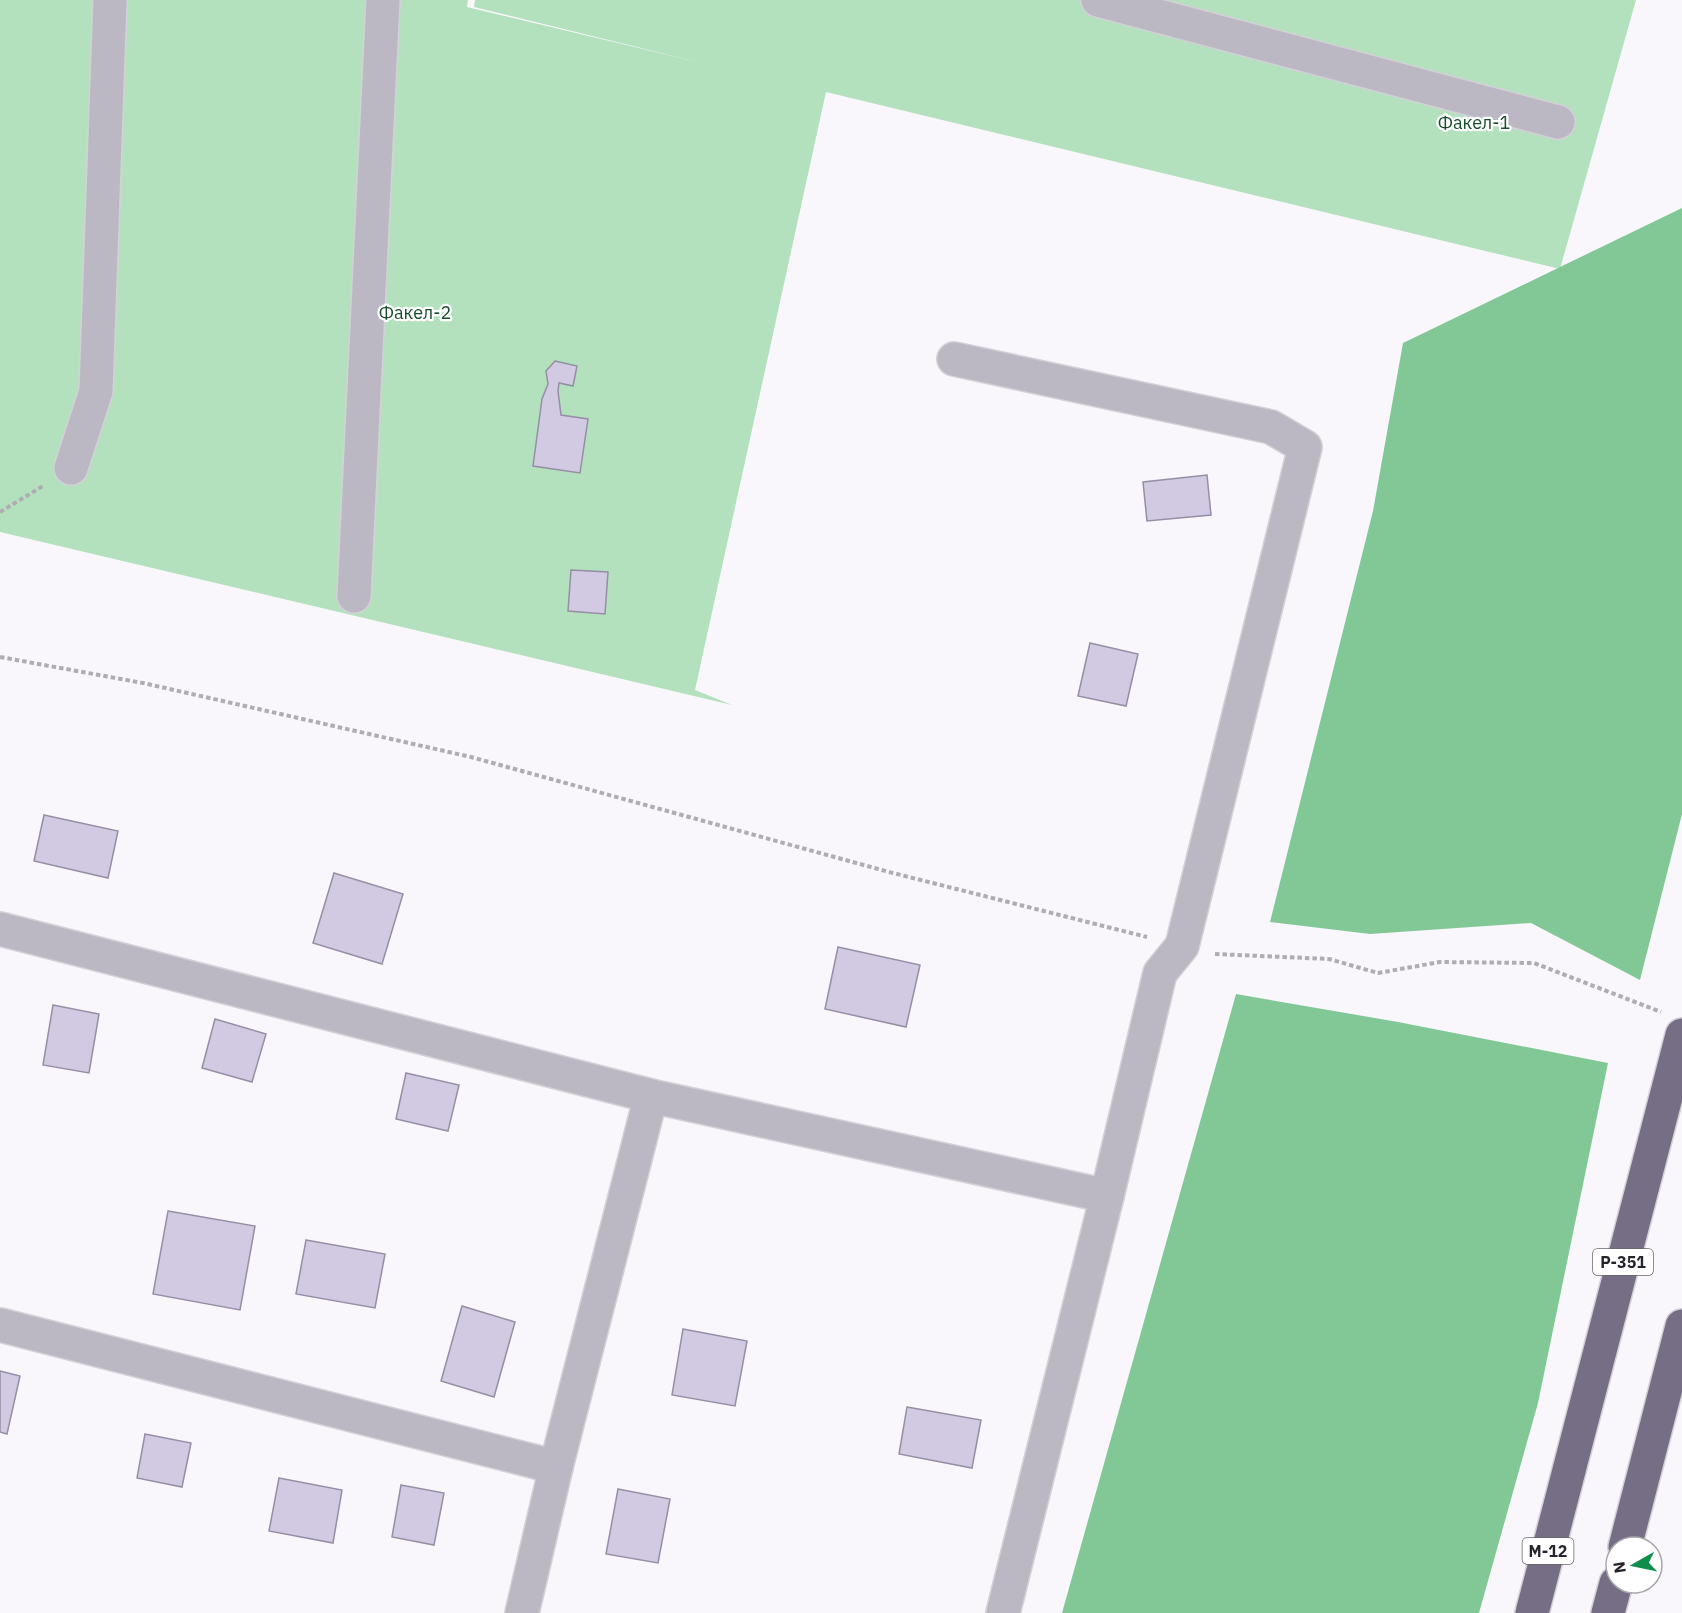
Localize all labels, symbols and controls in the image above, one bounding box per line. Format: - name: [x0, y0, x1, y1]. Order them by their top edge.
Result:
- park label: Факел-1: [1438, 111, 1510, 134]
- park label: Факел-2: [379, 301, 451, 324]
- road number: Р-351: [1593, 1249, 1653, 1275]
- north arrow: [1604, 1535, 1664, 1595]
- road number: М-12: [1522, 1538, 1574, 1564]
- text: N: [1608, 1560, 1630, 1575]

